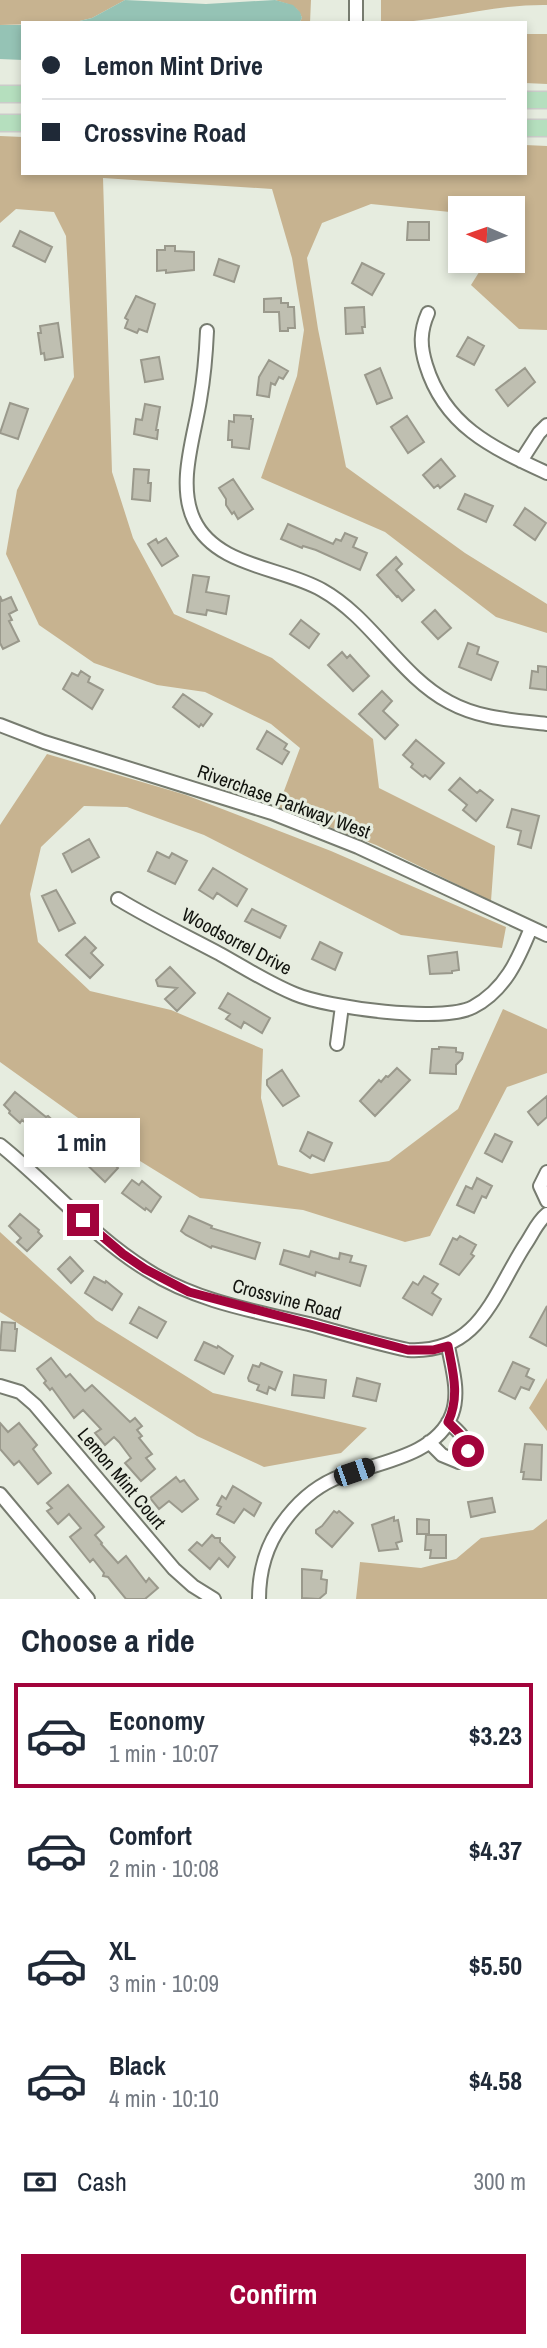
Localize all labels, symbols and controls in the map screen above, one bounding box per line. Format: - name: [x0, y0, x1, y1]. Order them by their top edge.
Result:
- text: Lemon Mint Drive: [84, 48, 263, 83]
- text: Crossvine Road: [84, 115, 246, 150]
- north arrow: [448, 196, 525, 273]
- map controls: [448, 196, 525, 273]
- street label: Riverchase Parkway West: [194, 758, 375, 845]
- street label: Woodsorrel Drive: [178, 901, 296, 981]
- callout: 1 min: [25, 1118, 141, 1168]
- text: 1 min: [57, 1127, 107, 1158]
- route end: [67, 1204, 99, 1236]
- street label: Crossvine Road: [230, 1272, 344, 1326]
- street label: Lemon Mint Court: [72, 1422, 172, 1535]
- route start: [452, 1435, 484, 1467]
- car: [331, 1455, 378, 1489]
- text: Choose a ride: [21, 1619, 195, 1662]
- text: Economy: [109, 1703, 205, 1738]
- icon: car: [25, 1704, 88, 1767]
- text: $3.23: [469, 1718, 522, 1753]
- text: 1 min · 10:07: [109, 1738, 219, 1769]
- text: Comfort: [109, 1818, 192, 1853]
- icon: car: [25, 1819, 88, 1882]
- text: $4.37: [469, 1833, 522, 1868]
- text: 2 min · 10:08: [109, 1853, 219, 1884]
- text: XL: [109, 1933, 136, 1968]
- icon: car: [25, 1934, 88, 1997]
- text: $5.50: [469, 1948, 522, 1983]
- text: 3 min · 10:09: [109, 1968, 219, 1999]
- text: Black: [109, 2048, 166, 2083]
- icon: car: [25, 2049, 88, 2112]
- text: $4.58: [469, 2063, 522, 2098]
- text: 4 min · 10:10: [109, 2083, 219, 2114]
- icon: cash: [21, 2163, 59, 2201]
- text: Cash: [77, 2164, 127, 2199]
- text: 300 m: [474, 2166, 526, 2197]
- button: Confirm: [21, 2254, 526, 2334]

